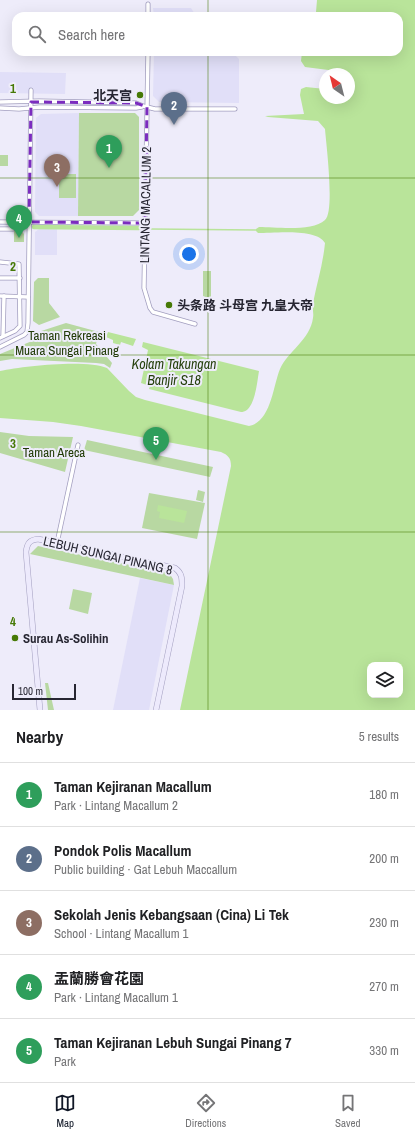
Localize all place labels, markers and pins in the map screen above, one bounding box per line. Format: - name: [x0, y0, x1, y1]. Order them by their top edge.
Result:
- place label: 北天宫: [93, 87, 132, 104]
- marker: 北天宫: [135, 90, 145, 100]
- pin: 2: [161, 92, 187, 125]
- pin: 1: [96, 135, 122, 168]
- pin: 3: [44, 154, 70, 187]
- pin: 4: [6, 205, 32, 238]
- place label: 头条路 斗母宫 九皇大帝: [177, 297, 313, 314]
- marker: 头条路 斗母宫 九皇大帝: [164, 300, 174, 310]
- pin: 5: [143, 427, 169, 460]
- place label: Surau As-Solihin: [23, 630, 109, 647]
- marker: Surau As-Solihin: [10, 633, 20, 643]

